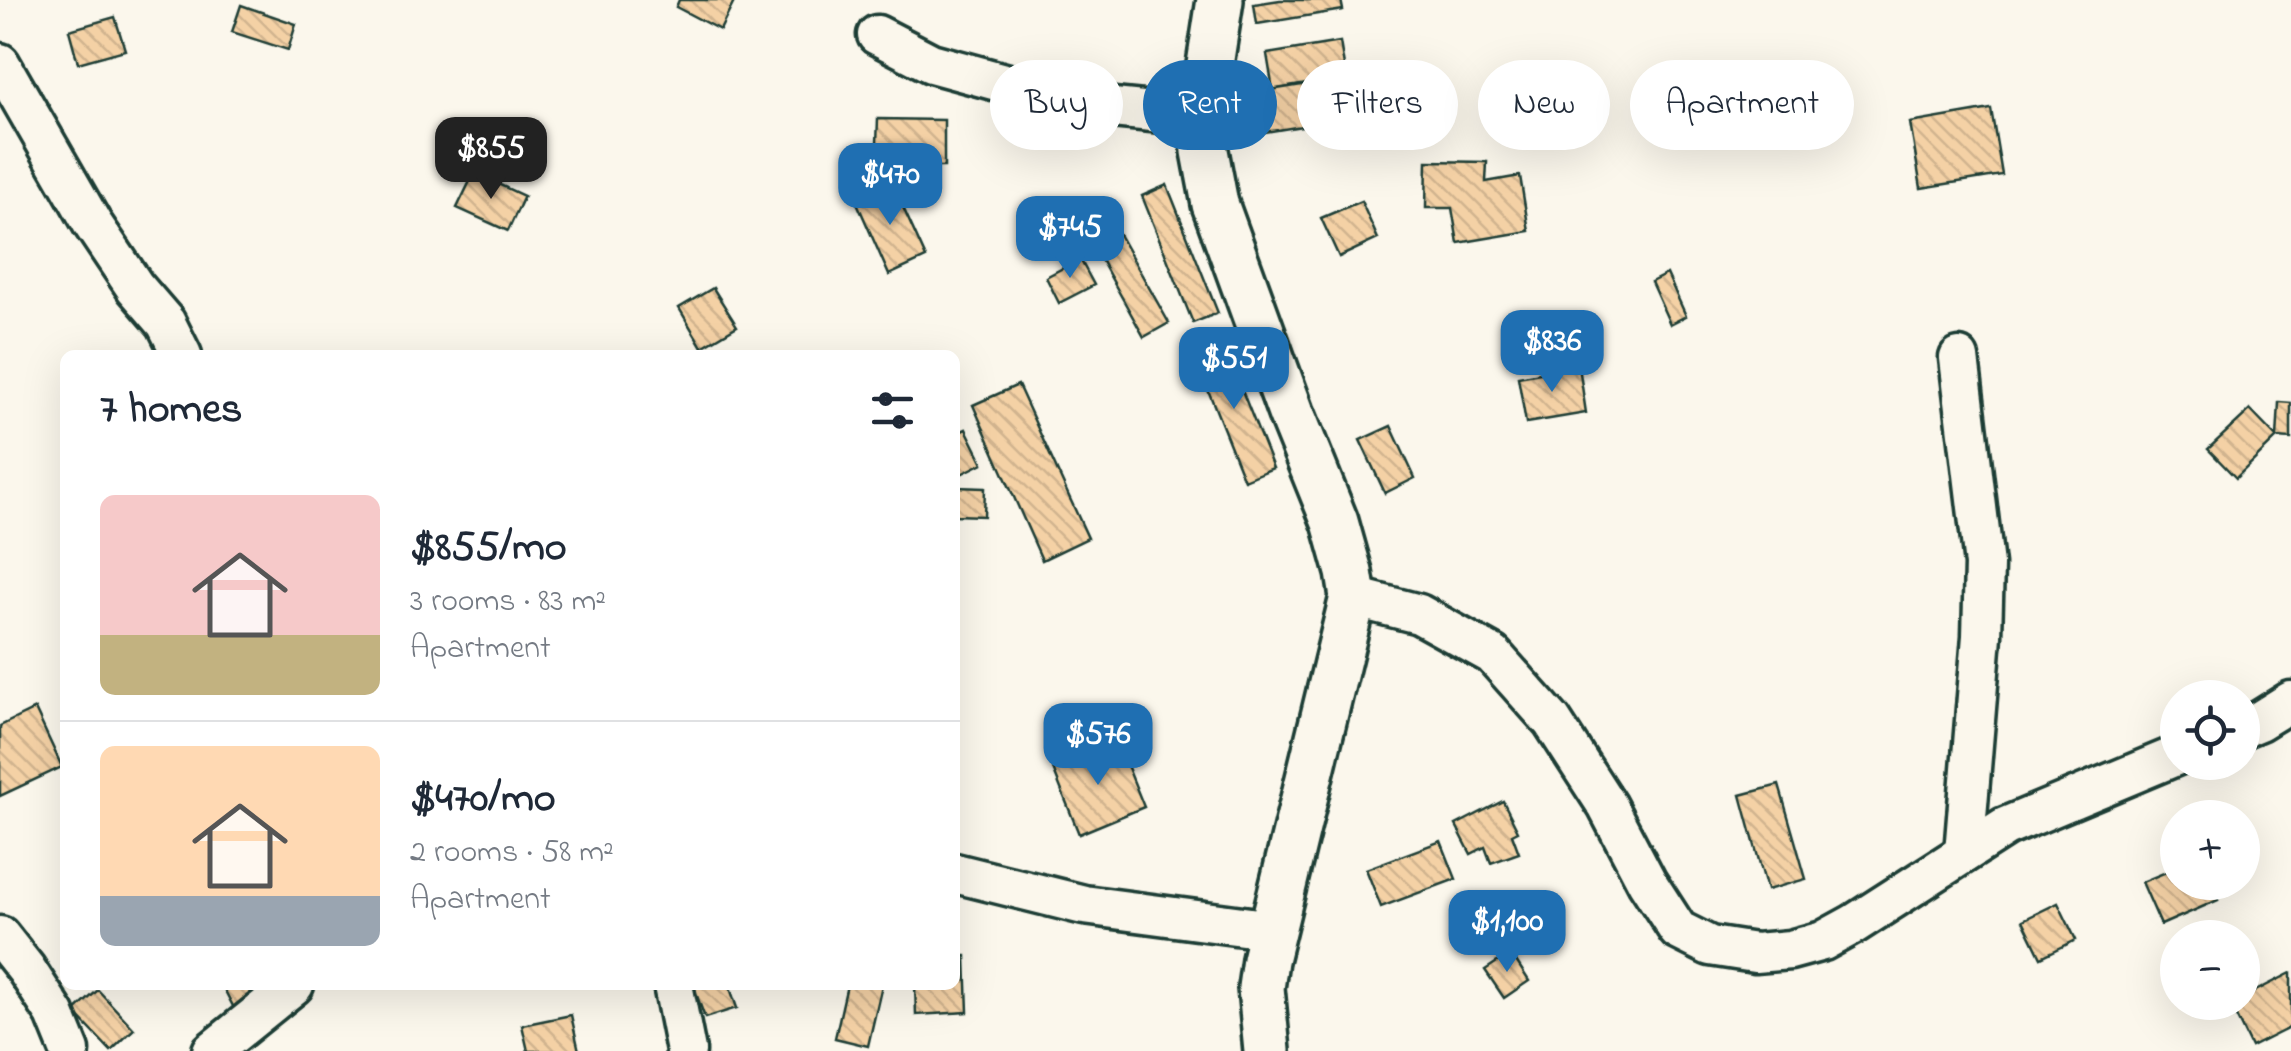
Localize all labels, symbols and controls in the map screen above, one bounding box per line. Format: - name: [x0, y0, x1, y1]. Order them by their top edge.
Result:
- chip: Buy: [990, 60, 1123, 150]
- chip: Rent: [1143, 60, 1277, 150]
- chip: Filters: [1297, 60, 1458, 150]
- chip: New: [1478, 60, 1610, 150]
- chip: Apartment: [1630, 60, 1854, 150]
- pin: $855: [432, 117, 550, 202]
- text: $855: [457, 126, 525, 173]
- pin: $470: [831, 143, 949, 228]
- text: $470: [860, 152, 920, 199]
- pin: $745: [1011, 196, 1129, 281]
- text: $745: [1038, 205, 1102, 252]
- pin: $836: [1493, 310, 1611, 395]
- text: $836: [1523, 319, 1581, 366]
- pin: $551: [1175, 327, 1293, 412]
- text: $551: [1201, 336, 1267, 383]
- text: 7 homes: [100, 380, 242, 441]
- icon: filters: [865, 383, 920, 438]
- text: $855/mo: [410, 518, 567, 579]
- icon: home: [180, 535, 300, 655]
- text: 3 rooms · 83 m²: [410, 579, 606, 626]
- text: Apartment: [410, 626, 551, 673]
- map controls: [2160, 680, 2260, 1020]
- button: locate: [2160, 680, 2260, 780]
- pin: $576: [1039, 703, 1157, 788]
- text: $576: [1066, 712, 1130, 759]
- text: $470/mo: [410, 769, 556, 830]
- icon: home: [180, 786, 300, 906]
- button: +: [2160, 800, 2260, 900]
- text: 2 rooms · 58 m²: [410, 830, 614, 877]
- text: Apartment: [410, 877, 551, 924]
- pin: $1,100: [1426, 890, 1588, 975]
- text: $1,100: [1471, 899, 1543, 946]
- button: −: [2160, 920, 2260, 1020]

